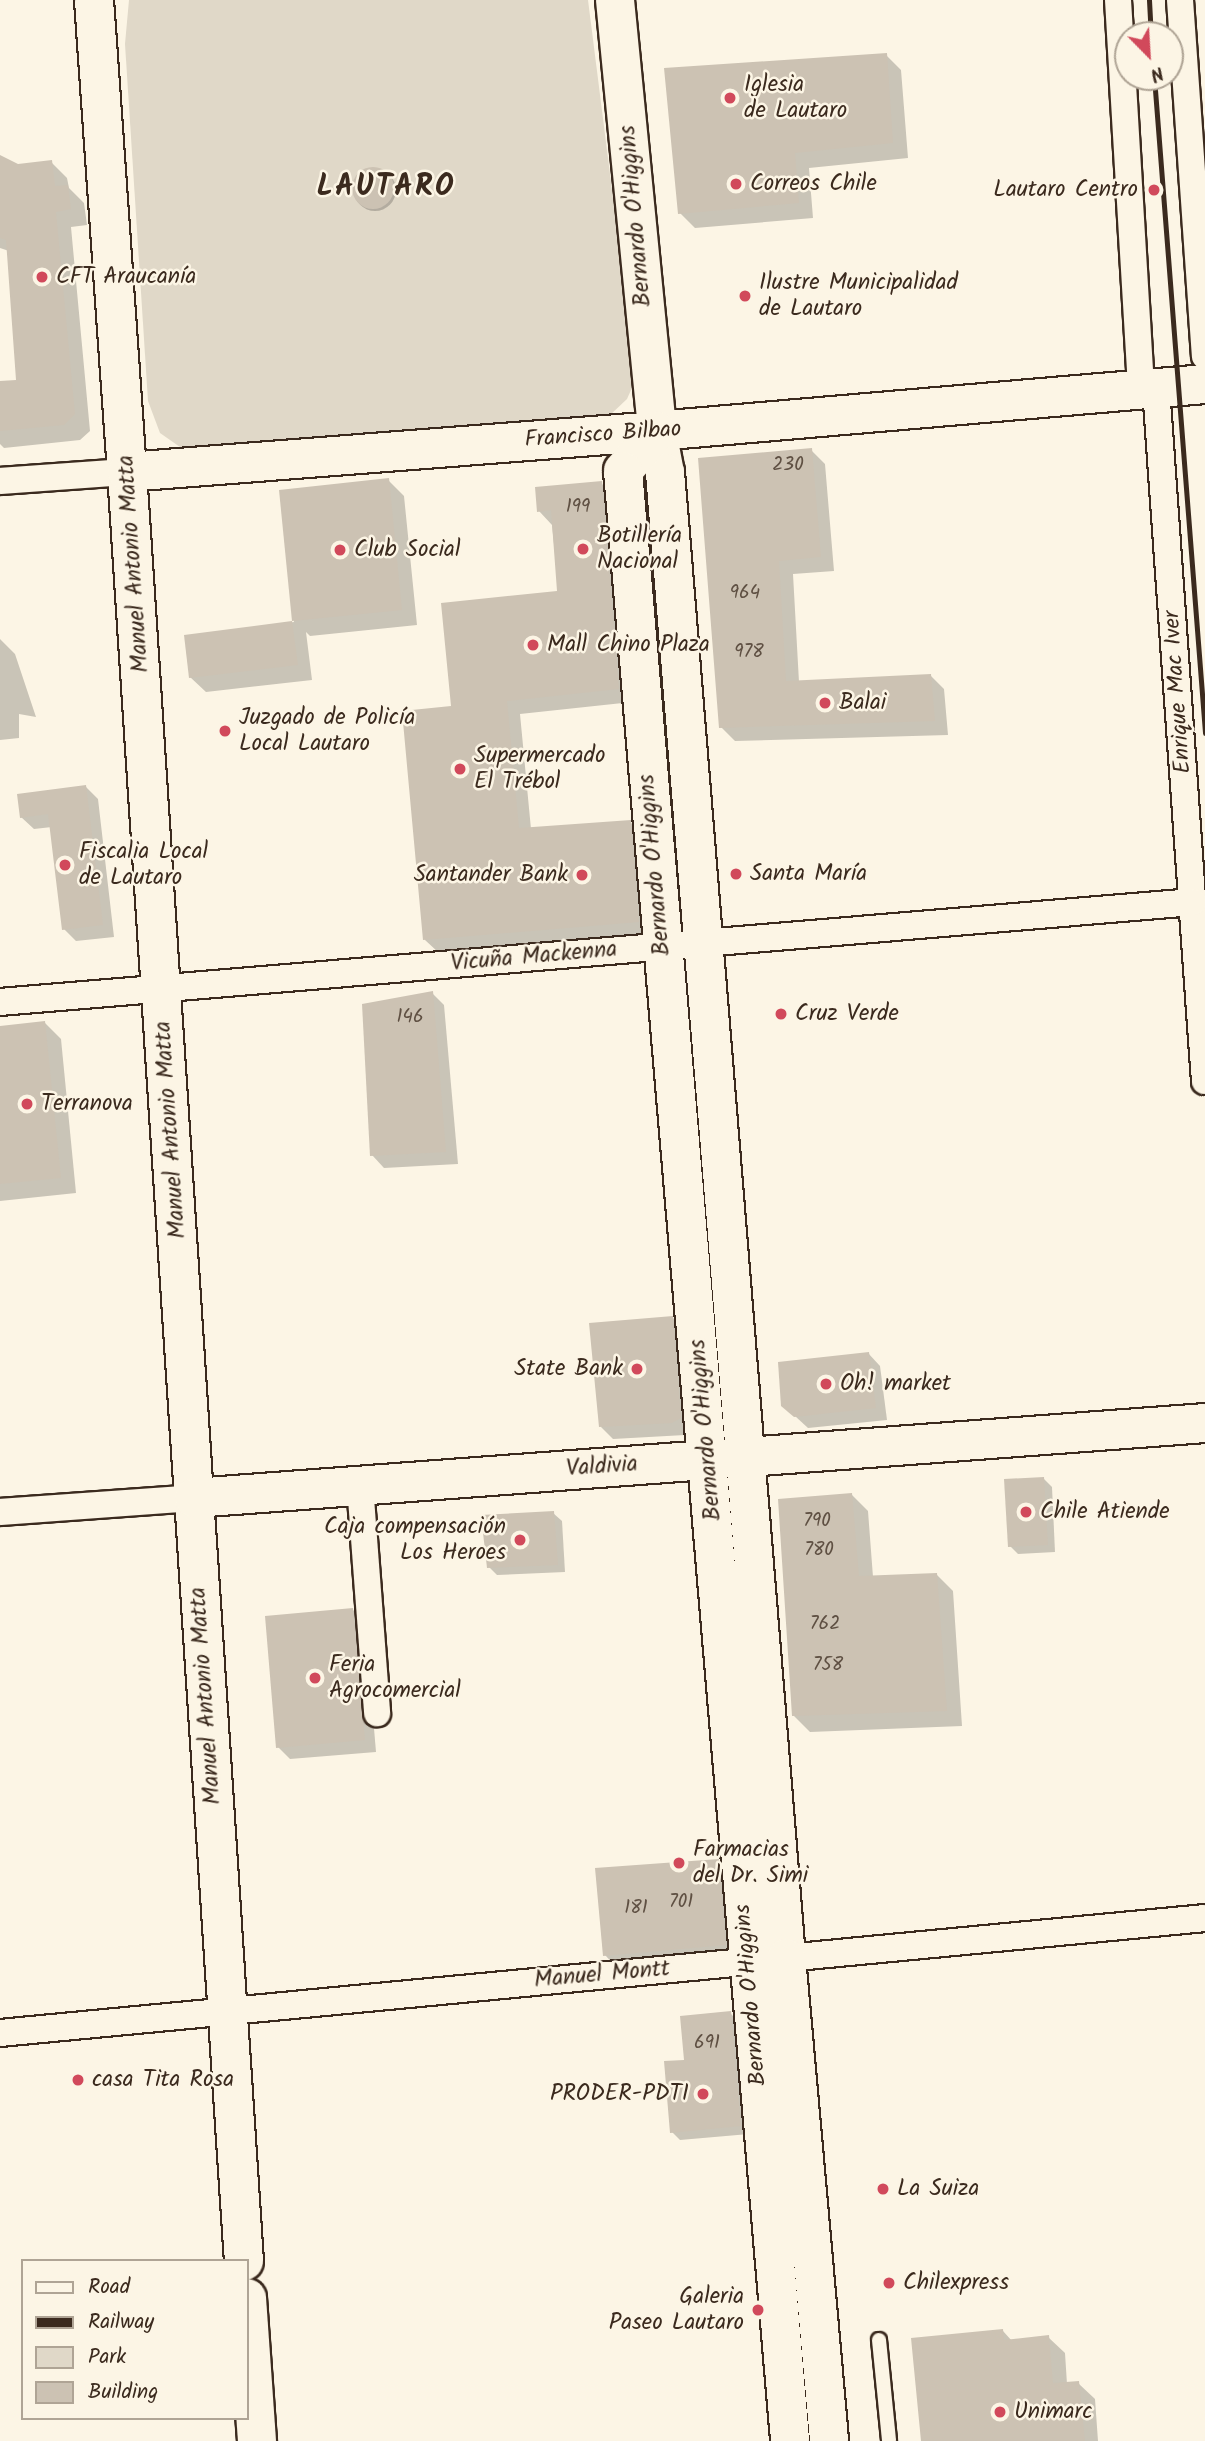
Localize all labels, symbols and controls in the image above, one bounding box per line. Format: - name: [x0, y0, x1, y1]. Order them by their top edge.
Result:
- north arrow: [1114, 21, 1184, 91]
- text: N: [1145, 57, 1168, 90]
- place label: Iglesia de Lautaro: [744, 71, 847, 125]
- marker: Iglesia de Lautaro: [722, 90, 738, 106]
- street label: Bernardo O'Higgins: [614, 124, 658, 308]
- district label: LAUTARO: [317, 169, 455, 205]
- place label: Correos Chile: [750, 170, 877, 198]
- marker: Correos Chile: [728, 176, 744, 192]
- place label: Lautaro Centro: [993, 176, 1138, 204]
- marker: Lautaro Centro: [1144, 180, 1164, 200]
- place label: CFT Araucanía: [56, 263, 196, 291]
- marker: CFT Araucanía: [34, 269, 50, 285]
- place label: Ilustre Municipalidad de Lautaro: [759, 269, 958, 323]
- marker: Ilustre Municipalidad de Lautaro: [737, 288, 753, 304]
- street label: Francisco Bilbao: [524, 416, 682, 454]
- street label: Manuel Antonio Matta: [113, 454, 155, 674]
- house number: 230: [772, 455, 804, 477]
- house number: 199: [566, 497, 590, 519]
- place label: Botillería Nacional: [597, 522, 682, 576]
- place label: Club Social: [354, 536, 461, 564]
- marker: Botillería Nacional: [575, 541, 591, 557]
- marker: Club Social: [332, 542, 348, 558]
- house number: 964: [730, 583, 760, 605]
- street label: Enrique Mac Iver: [1159, 609, 1197, 775]
- place label: Mall Chino Plaza: [547, 631, 710, 659]
- marker: Mall Chino Plaza: [525, 637, 541, 653]
- house number: 978: [734, 642, 764, 664]
- place label: Balai: [839, 689, 886, 717]
- marker: Balai: [817, 695, 833, 711]
- place label: Juzgado de Policía Local Lautaro: [239, 704, 415, 758]
- marker: Juzgado de Policía Local Lautaro: [217, 723, 233, 739]
- place label: Supermercado El Trébol: [474, 742, 605, 796]
- marker: Supermercado El Trébol: [452, 761, 468, 777]
- street label: Bernardo O'Higgins: [633, 773, 677, 957]
- place label: Fiscalia Local de Lautaro: [79, 838, 208, 892]
- marker: Fiscalia Local de Lautaro: [57, 857, 73, 873]
- place label: Santa María: [750, 860, 867, 888]
- place label: Santander Bank: [414, 861, 568, 889]
- marker: Santa María: [728, 866, 744, 882]
- marker: Santander Bank: [574, 867, 590, 883]
- street label: Vicuña Mackenna: [450, 936, 618, 978]
- place label: Cruz Verde: [795, 1000, 899, 1028]
- marker: Cruz Verde: [773, 1006, 789, 1022]
- house number: 146: [397, 1007, 423, 1029]
- street label: Manuel Antonio Matta: [150, 1020, 192, 1240]
- place label: Terranova: [41, 1090, 133, 1118]
- marker: Terranova: [19, 1096, 35, 1112]
- street label: Bernardo O'Higgins: [684, 1338, 728, 1522]
- place label: State Bank: [514, 1355, 623, 1383]
- marker: State Bank: [629, 1361, 645, 1377]
- place label: Oh! market: [840, 1370, 951, 1398]
- marker: Oh! market: [818, 1376, 834, 1392]
- street label: Valdivia: [565, 1451, 639, 1483]
- place label: Chile Atiende: [1040, 1498, 1170, 1526]
- marker: Chile Atiende: [1018, 1504, 1034, 1520]
- house number: 790: [803, 1511, 831, 1533]
- place label: Caja compensación Los Heroes: [324, 1513, 506, 1567]
- marker: Caja compensación Los Heroes: [512, 1532, 528, 1548]
- house number: 780: [804, 1540, 834, 1562]
- street label: Manuel Antonio Matta: [185, 1586, 227, 1806]
- house number: 762: [810, 1614, 840, 1636]
- place label: Feria Agrocomercial: [329, 1651, 461, 1705]
- house number: 758: [813, 1655, 843, 1677]
- marker: Feria Agrocomercial: [307, 1670, 323, 1686]
- place label: Farmacias del Dr. Simi: [693, 1836, 808, 1890]
- marker: Farmacias del Dr. Simi: [671, 1855, 687, 1871]
- house number: 701: [669, 1892, 693, 1914]
- house number: 181: [624, 1898, 648, 1920]
- street label: Bernardo O'Higgins: [729, 1903, 773, 2087]
- street label: Manuel Montt: [533, 1955, 671, 1995]
- house number: 691: [694, 2033, 720, 2055]
- place label: casa Tita Rosa: [92, 2066, 234, 2094]
- marker: casa Tita Rosa: [70, 2072, 86, 2088]
- place label: PRODER-PDTI: [550, 2080, 689, 2108]
- marker: PRODER-PDTI: [695, 2086, 711, 2102]
- place label: La Suiza: [897, 2175, 979, 2203]
- marker: La Suiza: [875, 2181, 891, 2197]
- legend: [21, 2259, 248, 2420]
- place label: Chilexpress: [903, 2269, 1009, 2297]
- text: Road: [88, 2271, 130, 2304]
- marker: Chilexpress: [881, 2275, 897, 2291]
- place label: Galeria Paseo Lautaro: [609, 2283, 744, 2337]
- marker: Galeria Paseo Lautaro: [750, 2302, 766, 2318]
- text: Railway: [88, 2306, 154, 2339]
- text: Park: [88, 2341, 126, 2374]
- text: Building: [88, 2376, 158, 2409]
- place label: Unimarc: [1014, 2398, 1092, 2426]
- marker: Unimarc: [992, 2404, 1008, 2420]

